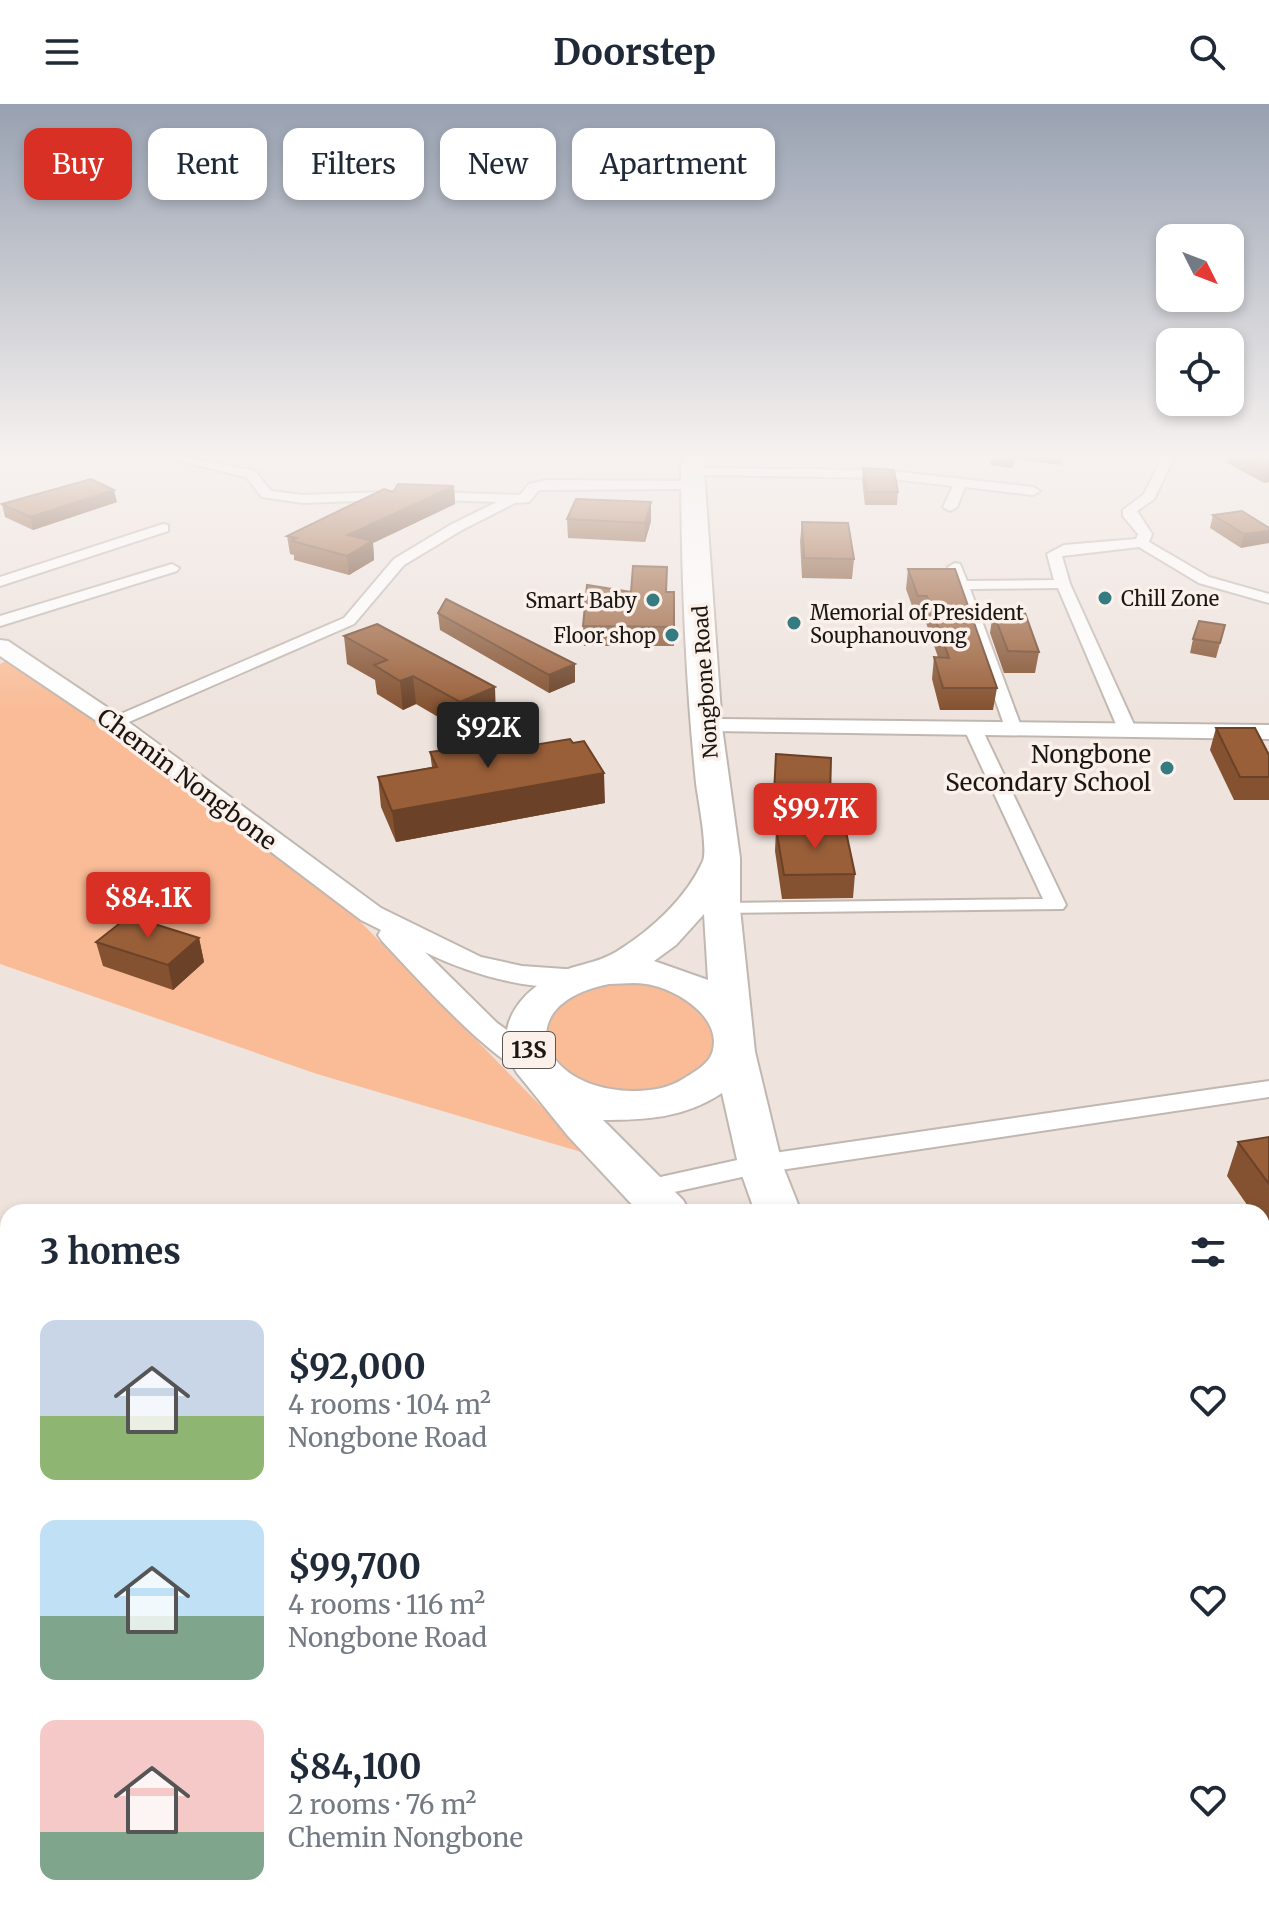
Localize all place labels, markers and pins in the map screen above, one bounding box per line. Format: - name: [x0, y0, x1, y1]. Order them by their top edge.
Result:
- place label: Chill Zone: [1121, 586, 1219, 611]
- place label: Smart Baby: [525, 588, 637, 613]
- marker: Chill Zone: [1096, 589, 1114, 607]
- marker: Smart Baby: [644, 591, 662, 609]
- place label: Memorial of President Souphanouvong: [810, 600, 1024, 648]
- marker: Memorial of President Souphanouvong: [785, 614, 803, 632]
- place label: Floor shop: [553, 623, 656, 648]
- marker: Floor shop: [663, 626, 681, 644]
- pin: $92K: [441, 702, 535, 770]
- place label: Nongbone Secondary School: [945, 739, 1151, 798]
- marker: Nongbone Secondary School: [1158, 759, 1176, 777]
- pin: $99.7K: [750, 783, 880, 851]
- pin: $84.1K: [83, 872, 213, 940]

